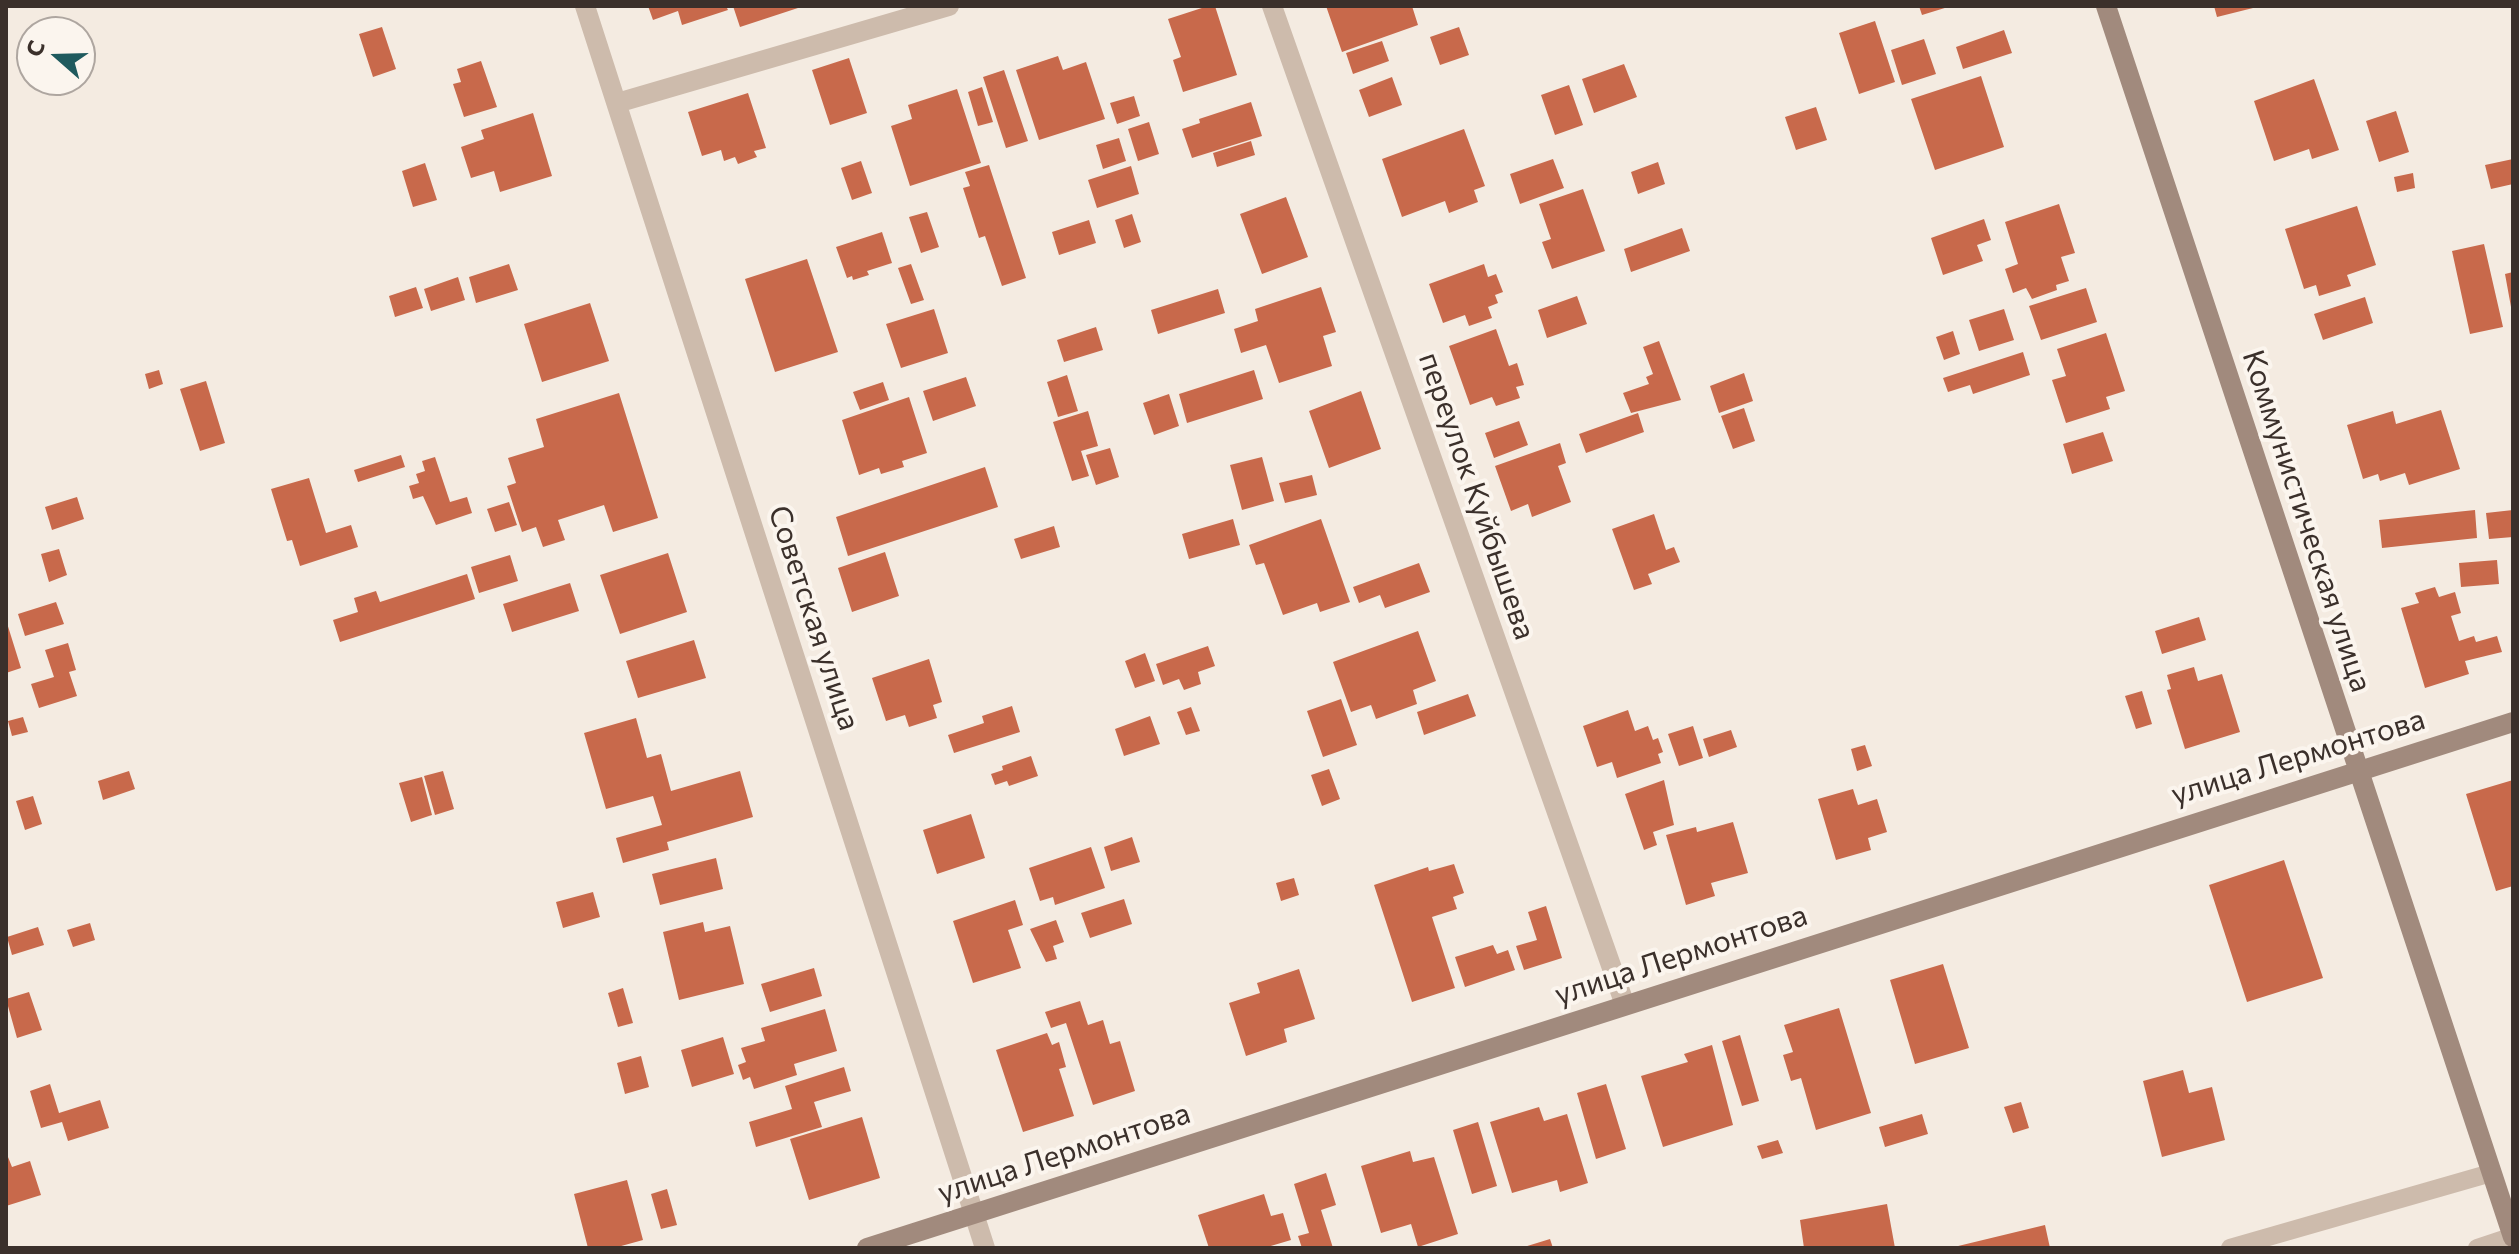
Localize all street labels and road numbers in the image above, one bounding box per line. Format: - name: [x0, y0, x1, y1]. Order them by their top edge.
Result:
- street label: Коммунистическая улица: [2235, 346, 2379, 696]
- street label: переулок Куйбышева: [1411, 348, 1543, 644]
- street label: Советская улица: [761, 501, 867, 735]
- street label: улица Лермонтова: [2167, 701, 2429, 813]
- street label: улица Лермонтова: [1550, 897, 1812, 1013]
- street label: улица Лермонтова: [933, 1095, 1195, 1211]

